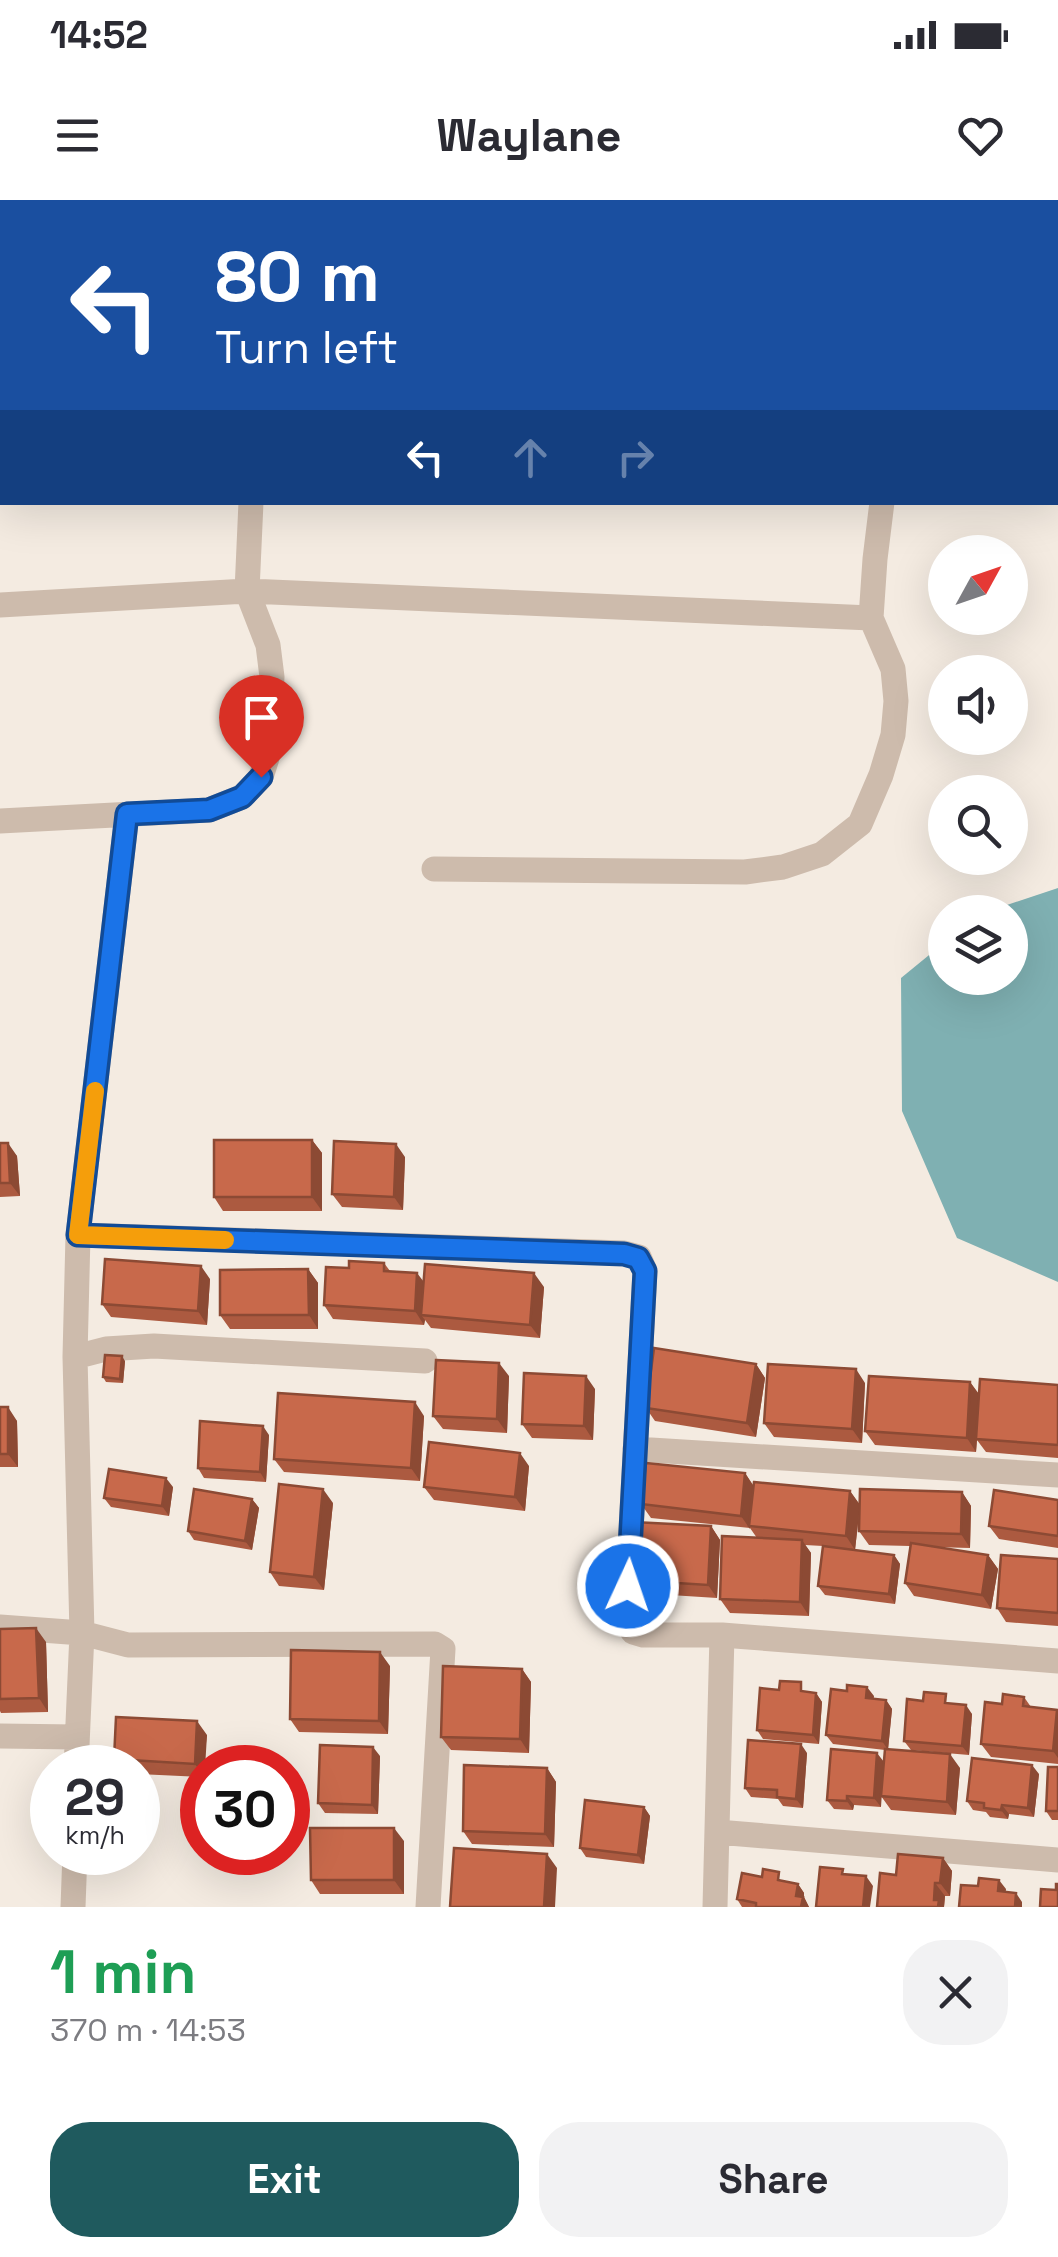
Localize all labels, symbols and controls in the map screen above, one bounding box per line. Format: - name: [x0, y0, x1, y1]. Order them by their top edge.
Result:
- text: 14:52: [50, 11, 148, 59]
- text: Waylane: [437, 107, 621, 164]
- icon: menu: [50, 108, 105, 163]
- icon: heart: [953, 108, 1008, 163]
- text: 80 m: [215, 232, 380, 321]
- icon: left: [50, 240, 180, 370]
- text: Turn left: [215, 319, 398, 376]
- icon: left: [398, 430, 453, 485]
- icon: ahead: [503, 430, 558, 485]
- icon: right: [608, 430, 663, 485]
- north arrow: [928, 535, 1028, 635]
- map controls: [928, 535, 1028, 995]
- button: sound: [928, 655, 1028, 755]
- pin: [219, 675, 304, 778]
- icon: arrive: [234, 690, 289, 745]
- button: search: [928, 775, 1028, 875]
- button: layers: [928, 895, 1028, 995]
- position arrow: [576, 1534, 680, 1638]
- speed limit sign: 30: [180, 1745, 310, 1875]
- text: 29: [65, 1766, 125, 1830]
- text: km/h: [65, 1819, 125, 1851]
- text: 1 min: [50, 1934, 197, 2011]
- button: close: [903, 1940, 1008, 2045]
- text: 370 m · 14:53: [50, 2010, 246, 2050]
- button: Exit: [50, 2122, 519, 2237]
- button: Share: [539, 2122, 1008, 2237]

